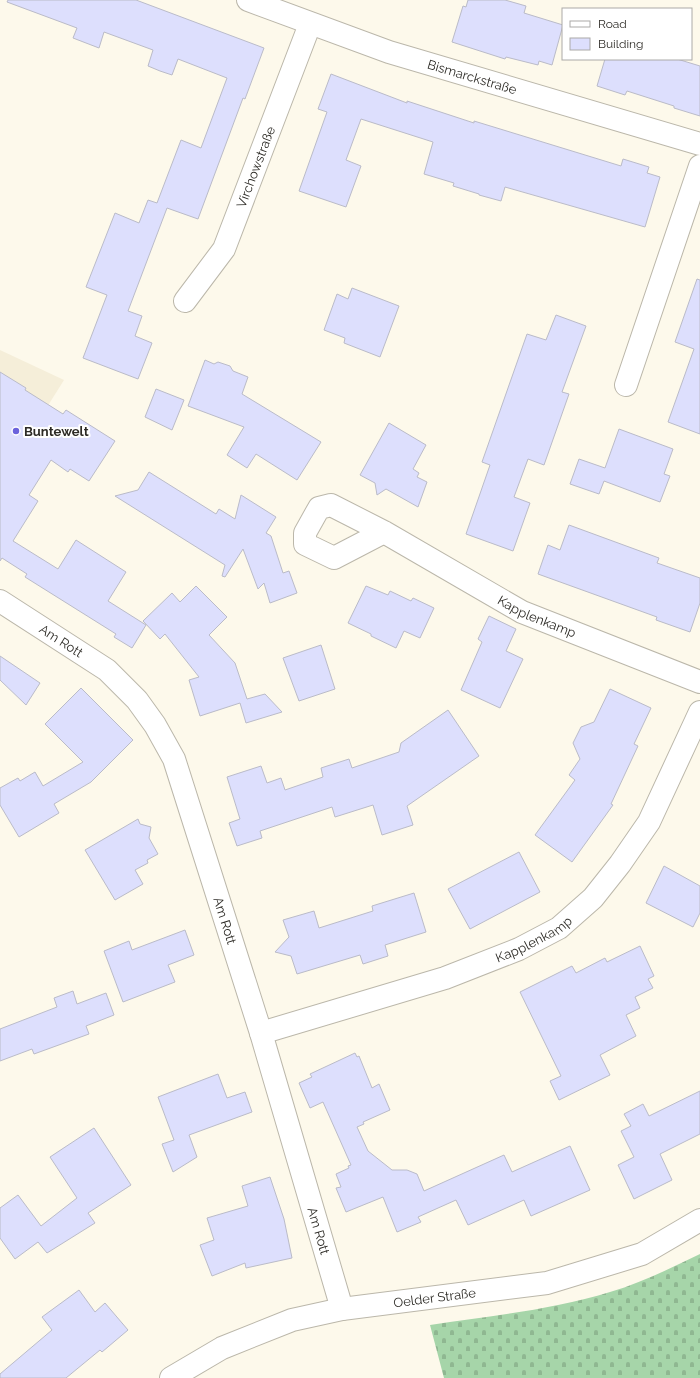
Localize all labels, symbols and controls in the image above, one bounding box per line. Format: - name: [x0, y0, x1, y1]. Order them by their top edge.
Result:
- legend: [562, 8, 692, 60]
- text: Road: [598, 17, 627, 31]
- text: Building: [598, 37, 644, 51]
- street label: Bismarckstraße: [426, 57, 519, 97]
- street label: Virchowstraße: [234, 124, 278, 210]
- place label: Buntewelt: [24, 424, 89, 439]
- marker: Buntewelt: [11, 426, 21, 436]
- street label: Kapplenkamp: [495, 593, 578, 641]
- street label: Am Rott: [37, 621, 86, 661]
- street label: Am Rott: [210, 895, 240, 947]
- street label: Kapplenkamp: [493, 913, 575, 965]
- street label: Am Rott: [304, 1205, 333, 1257]
- street label: Oelder Straße: [393, 1285, 477, 1310]

